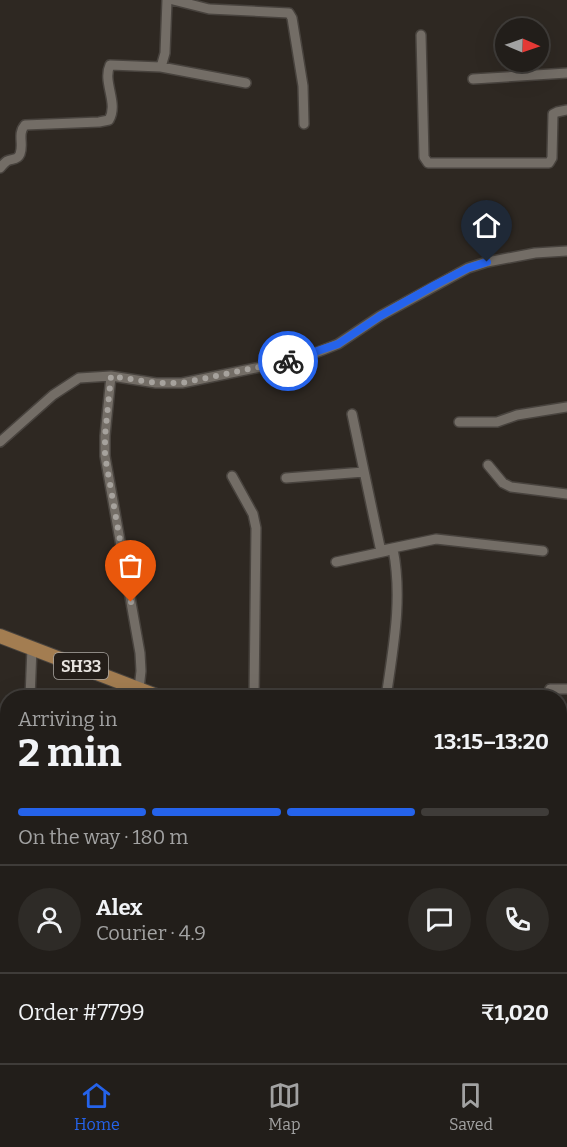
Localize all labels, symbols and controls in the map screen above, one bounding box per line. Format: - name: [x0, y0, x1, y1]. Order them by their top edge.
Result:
- north arrow: [495, 18, 549, 72]
- map controls: [495, 18, 549, 72]
- pin: [461, 200, 512, 262]
- icon: home: [470, 209, 503, 242]
- courier: [258, 331, 318, 391]
- icon: bike: [272, 345, 305, 378]
- pin: [105, 540, 156, 602]
- icon: bag: [114, 549, 147, 582]
- road number: SH33: [54, 653, 108, 679]
- text: Arriving in: [18, 707, 117, 731]
- text: 13:15–13:20: [434, 728, 549, 755]
- text: 2 min: [18, 730, 122, 776]
- text: On the way · 180 m: [18, 825, 188, 849]
- button: person: [18, 888, 81, 951]
- button: chat: [408, 888, 471, 951]
- button: phone: [486, 888, 549, 951]
- text: Alex: [96, 894, 142, 921]
- text: Courier · 4.9: [96, 921, 206, 945]
- text: Order #7799: [18, 999, 145, 1026]
- text: ₹1,020: [481, 999, 549, 1026]
- tab: Home: [74, 1079, 120, 1134]
- tab: Map: [268, 1079, 301, 1134]
- tab: Saved: [449, 1079, 493, 1134]

